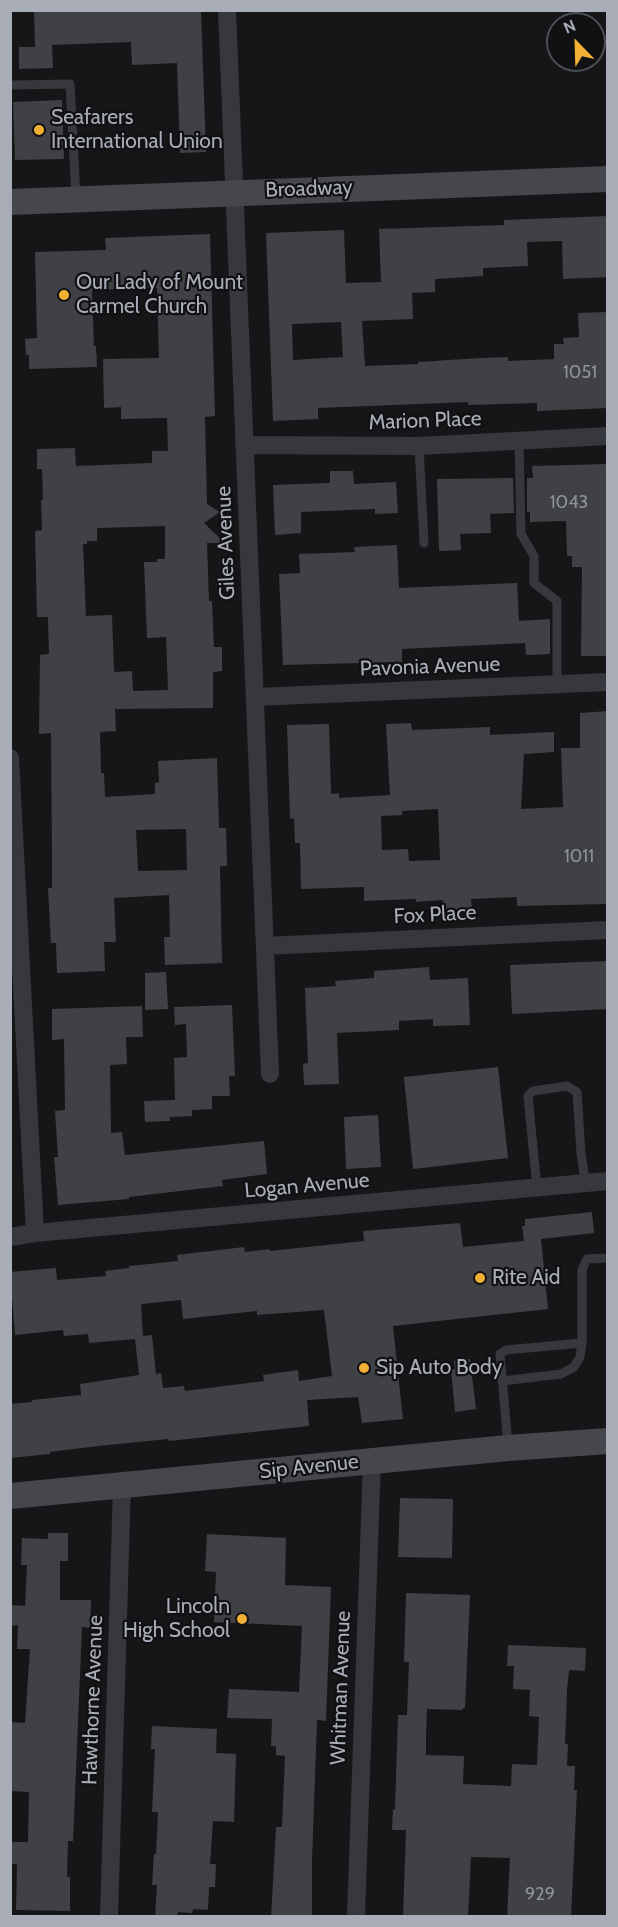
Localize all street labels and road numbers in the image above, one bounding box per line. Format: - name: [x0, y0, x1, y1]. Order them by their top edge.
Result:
- street label: Broadway: [265, 175, 353, 203]
- street label: Marion Place: [368, 406, 482, 436]
- street label: Giles Avenue: [211, 486, 241, 600]
- street label: Pavonia Avenue: [359, 652, 501, 682]
- street label: Fox Place: [393, 900, 477, 930]
- street label: Logan Avenue: [243, 1168, 371, 1204]
- street label: Sip Avenue: [258, 1449, 360, 1485]
- street label: Whitman Avenue: [326, 1610, 356, 1766]
- street label: Hawthorne Avenue: [77, 1615, 109, 1785]

